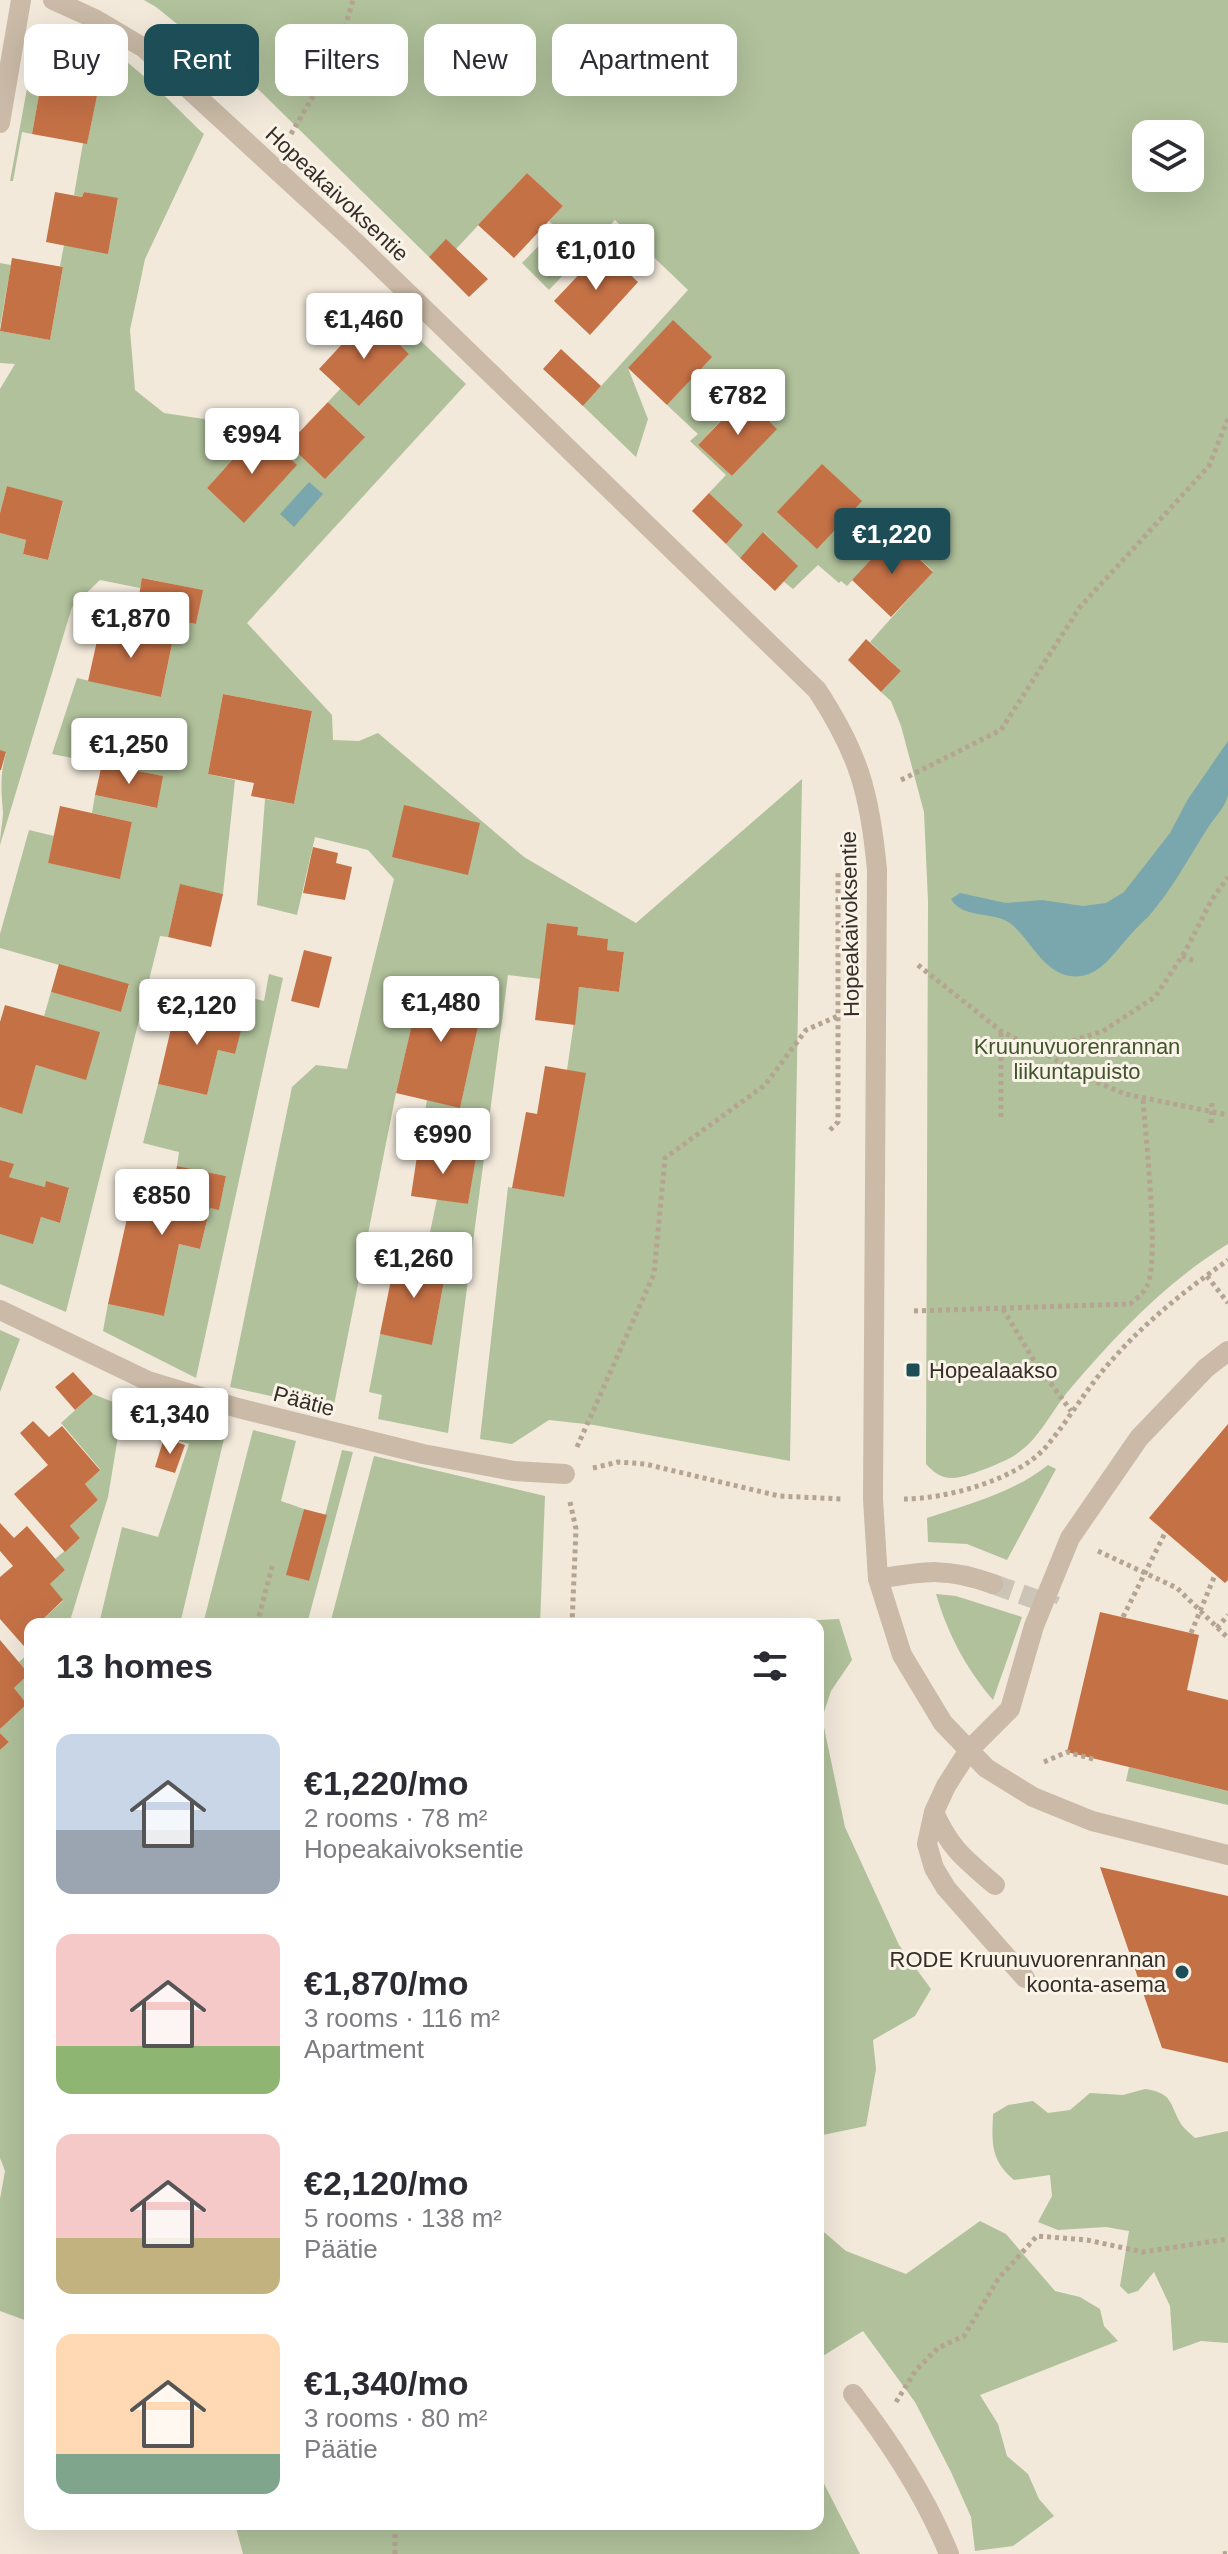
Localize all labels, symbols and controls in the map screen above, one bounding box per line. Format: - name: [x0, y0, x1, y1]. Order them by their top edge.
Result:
- chip: Buy: [24, 24, 128, 96]
- chip: Rent: [144, 24, 259, 96]
- chip: Filters: [275, 24, 408, 96]
- chip: New: [424, 24, 536, 96]
- chip: Apartment: [552, 24, 737, 96]
- map controls: [1132, 120, 1204, 192]
- button: layers: [1132, 120, 1204, 192]
- street label: Hopeakaivoksentie: [260, 121, 414, 267]
- pin: €1,010: [531, 224, 661, 292]
- text: €1,010: [556, 235, 636, 265]
- pin: €1,460: [299, 293, 429, 361]
- text: €1,460: [324, 304, 404, 334]
- pin: €782: [691, 369, 785, 437]
- text: €782: [709, 380, 767, 410]
- pin: €994: [205, 408, 299, 476]
- text: €994: [223, 419, 281, 449]
- pin: €1,220: [827, 508, 957, 576]
- text: €1,220: [852, 519, 932, 549]
- pin: €1,870: [66, 592, 196, 660]
- text: €1,870: [91, 603, 171, 633]
- pin: €1,250: [64, 718, 194, 786]
- text: €1,250: [89, 729, 169, 759]
- street label: Hopeakaivoksentie: [836, 831, 864, 1017]
- pin: €1,480: [376, 976, 506, 1044]
- pin: €2,120: [132, 979, 262, 1047]
- text: €1,480: [401, 987, 481, 1017]
- text: €2,120: [157, 990, 237, 1020]
- park label: Kruunuvuorenrannan liikuntapuisto: [974, 1034, 1180, 1084]
- pin: €990: [396, 1108, 490, 1176]
- text: €990: [414, 1119, 472, 1149]
- pin: €850: [115, 1169, 209, 1237]
- text: €850: [133, 1180, 191, 1210]
- pin: €1,260: [349, 1232, 479, 1300]
- text: €1,260: [374, 1243, 454, 1273]
- place label: Hopealaakso: [929, 1358, 1057, 1383]
- marker: Hopealaakso: [904, 1361, 922, 1379]
- street label: Päätie: [271, 1381, 337, 1421]
- pin: €1,340: [105, 1388, 235, 1456]
- text: €1,340: [130, 1399, 210, 1429]
- icon: filters: [748, 1644, 792, 1688]
- text: 13 homes: [56, 1647, 213, 1685]
- text: €1,220/mo: [304, 1764, 468, 1802]
- icon: home: [120, 1766, 216, 1862]
- text: 2 rooms · 78 m²: [304, 1803, 488, 1833]
- text: Hopeakaivoksentie: [304, 1834, 524, 1864]
- place label: RODE Kruunuvuorenrannan koonta-asema: [890, 1947, 1167, 1997]
- marker: RODE Kruunuvuorenrannan koonta-asema: [1173, 1963, 1191, 1981]
- text: €1,870/mo: [304, 1964, 468, 2002]
- icon: home: [120, 1966, 216, 2062]
- text: 3 rooms · 116 m²: [304, 2003, 500, 2033]
- text: Apartment: [304, 2034, 424, 2064]
- text: €2,120/mo: [304, 2164, 468, 2202]
- icon: home: [120, 2166, 216, 2262]
- text: 5 rooms · 138 m²: [304, 2203, 502, 2233]
- text: Päätie: [304, 2234, 378, 2264]
- text: €1,340/mo: [304, 2364, 468, 2402]
- icon: home: [120, 2366, 216, 2462]
- text: 3 rooms · 80 m²: [304, 2403, 488, 2433]
- text: Päätie: [304, 2434, 378, 2464]

